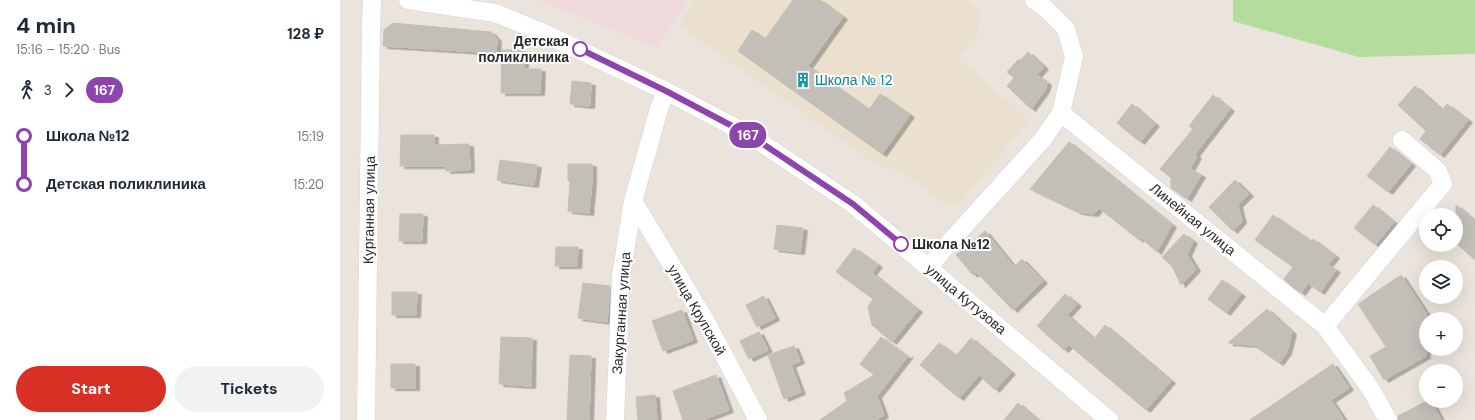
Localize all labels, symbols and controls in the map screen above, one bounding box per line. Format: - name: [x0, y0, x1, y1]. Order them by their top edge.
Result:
- text: 4 min: [16, 11, 76, 40]
- text: 128 ₽: [287, 24, 324, 44]
- place label: Детская поликлиника: [478, 32, 569, 66]
- text: 15:16 – 15:20 · Bus: [16, 41, 121, 58]
- marker: Детская поликлиника: [572, 41, 588, 57]
- building icon: Школа № 12: [794, 71, 812, 89]
- place label: Школа № 12: [815, 71, 892, 89]
- icon: walk: [16, 79, 38, 101]
- icon: forward: [58, 79, 80, 101]
- text: 167: [94, 81, 115, 99]
- text: 3: [44, 82, 52, 99]
- line badge: 167: [725, 122, 771, 148]
- text: Школа №12: [46, 126, 129, 146]
- text: 167: [737, 126, 759, 144]
- text: 15:19: [297, 128, 324, 145]
- street label: Курганная улица: [359, 155, 379, 264]
- text: Детская поликлиника: [46, 174, 206, 194]
- text: 15:20: [293, 176, 324, 193]
- street label: Линейная улица: [1146, 179, 1240, 259]
- map controls: [1419, 208, 1463, 408]
- button: locate: [1419, 208, 1463, 252]
- place label: Школа №12: [912, 235, 990, 253]
- marker: Школа №12: [893, 236, 909, 252]
- street label: Закурганная улица: [608, 251, 634, 375]
- street label: улица Кутузова: [922, 260, 1010, 338]
- button: layers: [1419, 260, 1463, 304]
- street label: улица Крупской: [664, 262, 730, 358]
- button: +: [1419, 312, 1463, 356]
- button: −: [1419, 364, 1463, 408]
- button: Start: [16, 366, 166, 412]
- button: Tickets: [174, 366, 324, 412]

